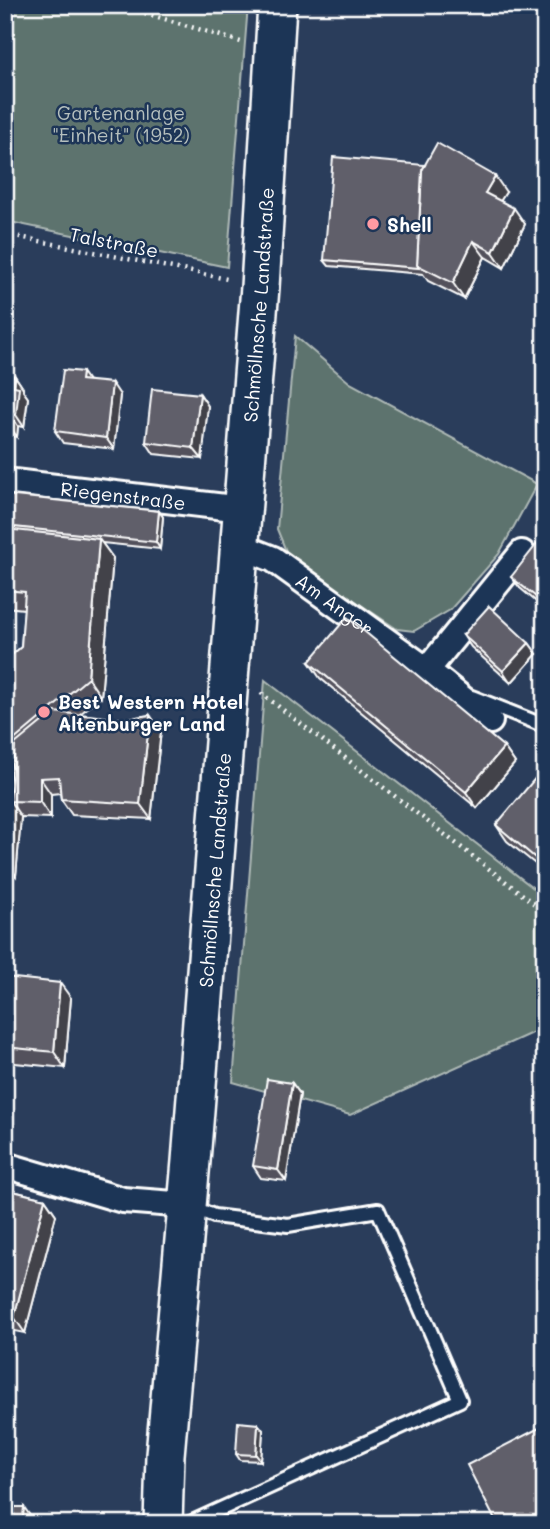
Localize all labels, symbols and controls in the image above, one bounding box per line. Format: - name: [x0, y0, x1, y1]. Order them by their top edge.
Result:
- park label: Gartenanlage "Einheit" (1952): [52, 100, 190, 147]
- street label: Schmöllnsche Landstraße: [237, 187, 278, 423]
- place label: Shell: [387, 212, 432, 237]
- marker: Shell: [365, 216, 381, 232]
- street label: Talstraße: [67, 221, 161, 263]
- street label: Riegenstraße: [59, 475, 187, 515]
- street label: Am Anger: [291, 567, 379, 640]
- place label: Best Western Hotel Altenburger Land: [58, 689, 243, 736]
- marker: Best Western Hotel Altenburger Land: [36, 704, 52, 720]
- street label: Schmöllnsche Landstraße: [192, 752, 236, 988]

